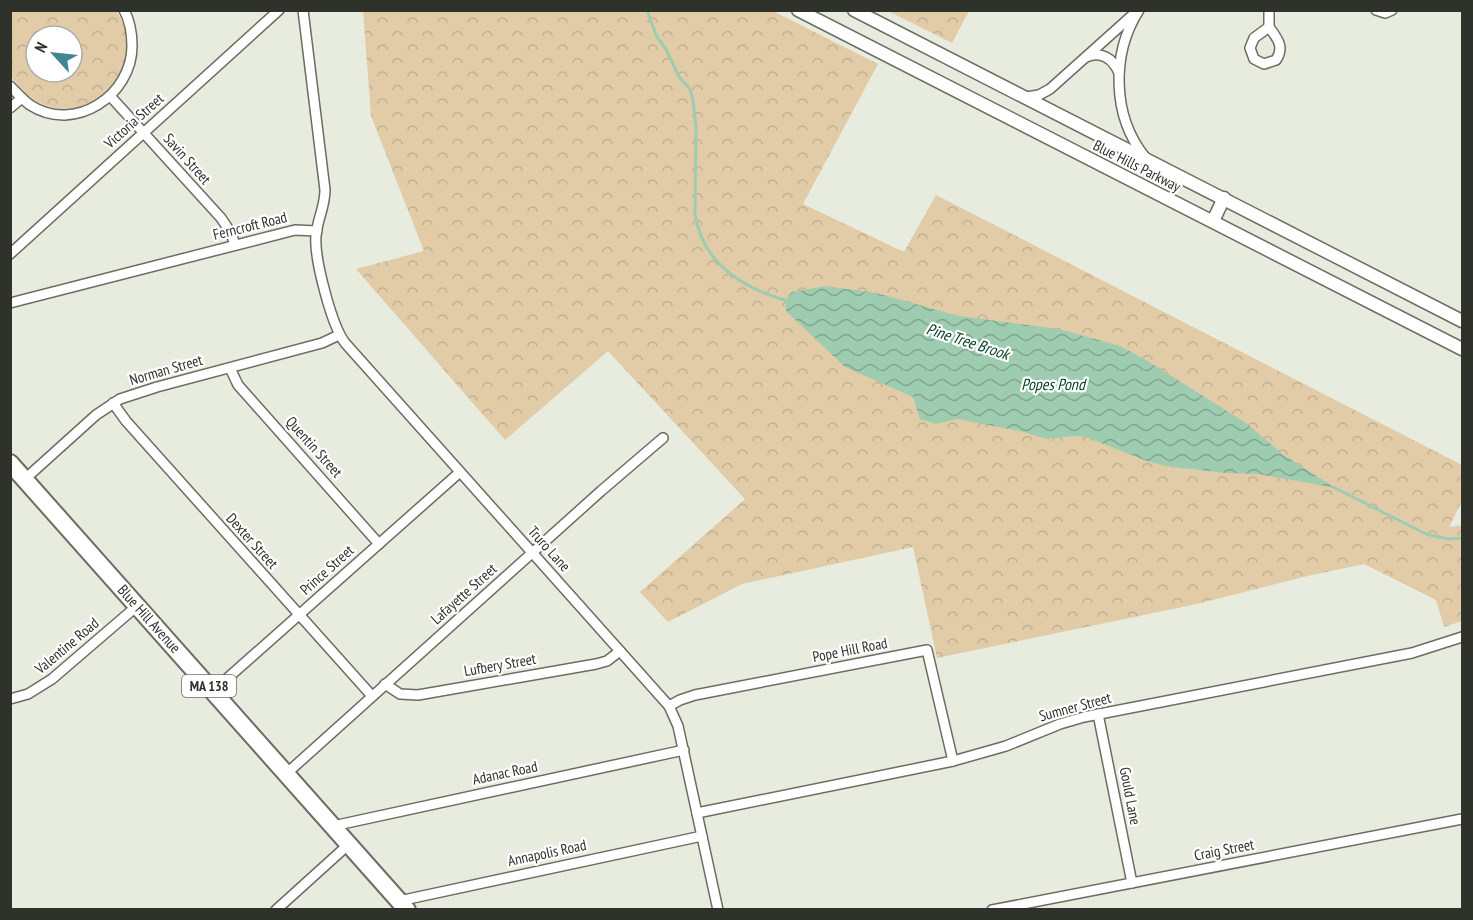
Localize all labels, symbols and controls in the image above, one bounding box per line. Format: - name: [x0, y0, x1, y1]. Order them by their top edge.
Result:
- north arrow: [24, 24, 84, 84]
- text: N: [30, 39, 52, 56]
- street label: Victoria Street: [99, 89, 167, 153]
- street label: Savin Street: [159, 129, 215, 188]
- street label: Blue Hills Parkway: [1090, 135, 1185, 196]
- street label: Ferncroft Road: [211, 207, 289, 244]
- water label: Pine Tree Brook: [924, 318, 1014, 364]
- street label: Norman Street: [127, 350, 205, 389]
- water label: Popes Pond: [1021, 374, 1087, 394]
- street label: Quentin Street: [282, 412, 347, 481]
- street label: Dexter Street: [222, 509, 282, 572]
- street label: Truro Lane: [524, 522, 575, 575]
- street label: Prince Street: [296, 541, 357, 599]
- street label: Lafayette Street: [427, 559, 501, 628]
- street label: Blue Hill Avenue: [114, 581, 185, 657]
- street label: Valentine Road: [30, 613, 102, 678]
- street label: Pope Hill Road: [811, 633, 889, 666]
- street label: Lufbery Street: [462, 649, 537, 680]
- road number: MA 138: [182, 675, 236, 697]
- street label: Sumner Street: [1037, 688, 1113, 725]
- street label: Adanac Road: [471, 756, 539, 789]
- street label: Gould Lane: [1116, 765, 1145, 826]
- street label: Craig Street: [1192, 834, 1256, 865]
- street label: Annapolis Road: [506, 835, 588, 870]

